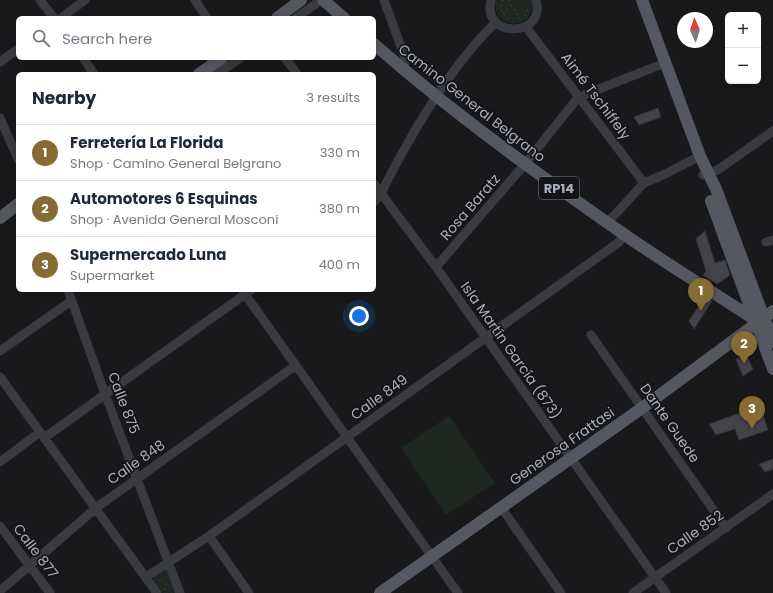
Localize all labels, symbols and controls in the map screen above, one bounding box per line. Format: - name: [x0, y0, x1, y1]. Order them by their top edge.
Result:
- north arrow: [677, 12, 713, 48]
- map controls: [725, 12, 761, 84]
- button: +: [725, 12, 761, 48]
- search box: [16, 16, 376, 60]
- icon: search: [30, 27, 52, 49]
- text: Search here: [62, 28, 152, 49]
- street label: Camino General Belgrano: [394, 39, 550, 167]
- street label: Aimé Tschiffely: [556, 48, 636, 144]
- button: −: [725, 48, 761, 84]
- text: Nearby: [32, 86, 96, 110]
- text: 3 results: [306, 88, 360, 107]
- text: Ferretería La Florida: [70, 132, 223, 153]
- text: 1: [43, 143, 47, 162]
- text: 330 m: [320, 143, 360, 162]
- text: Shop · Camino General Belgrano: [70, 154, 281, 173]
- street label: Rosa Baratz: [435, 169, 505, 245]
- road number: RP14: [539, 177, 579, 199]
- text: Automotores 6 Esquinas: [70, 188, 258, 209]
- text: 2: [41, 199, 49, 218]
- text: 380 m: [319, 199, 360, 218]
- text: Shop · Avenida General Mosconi: [70, 210, 278, 229]
- text: Supermercado Luna: [70, 244, 226, 265]
- text: 3: [41, 255, 49, 274]
- text: 400 m: [319, 255, 360, 274]
- text: Supermarket: [70, 266, 154, 285]
- street label: Isla Martín García (873): [456, 277, 566, 423]
- pin: 1: [688, 278, 714, 311]
- your location: [349, 306, 369, 326]
- pin: 2: [731, 331, 757, 364]
- street label: Calle 875: [103, 369, 145, 437]
- street label: Calle 849: [346, 369, 412, 425]
- street label: Dante Guede: [635, 379, 705, 467]
- pin: 3: [739, 396, 765, 429]
- street label: Generosa Frattasi: [505, 402, 619, 490]
- street label: Calle 848: [103, 435, 169, 489]
- street label: Calle 852: [663, 505, 727, 559]
- street label: Calle 877: [9, 520, 63, 583]

